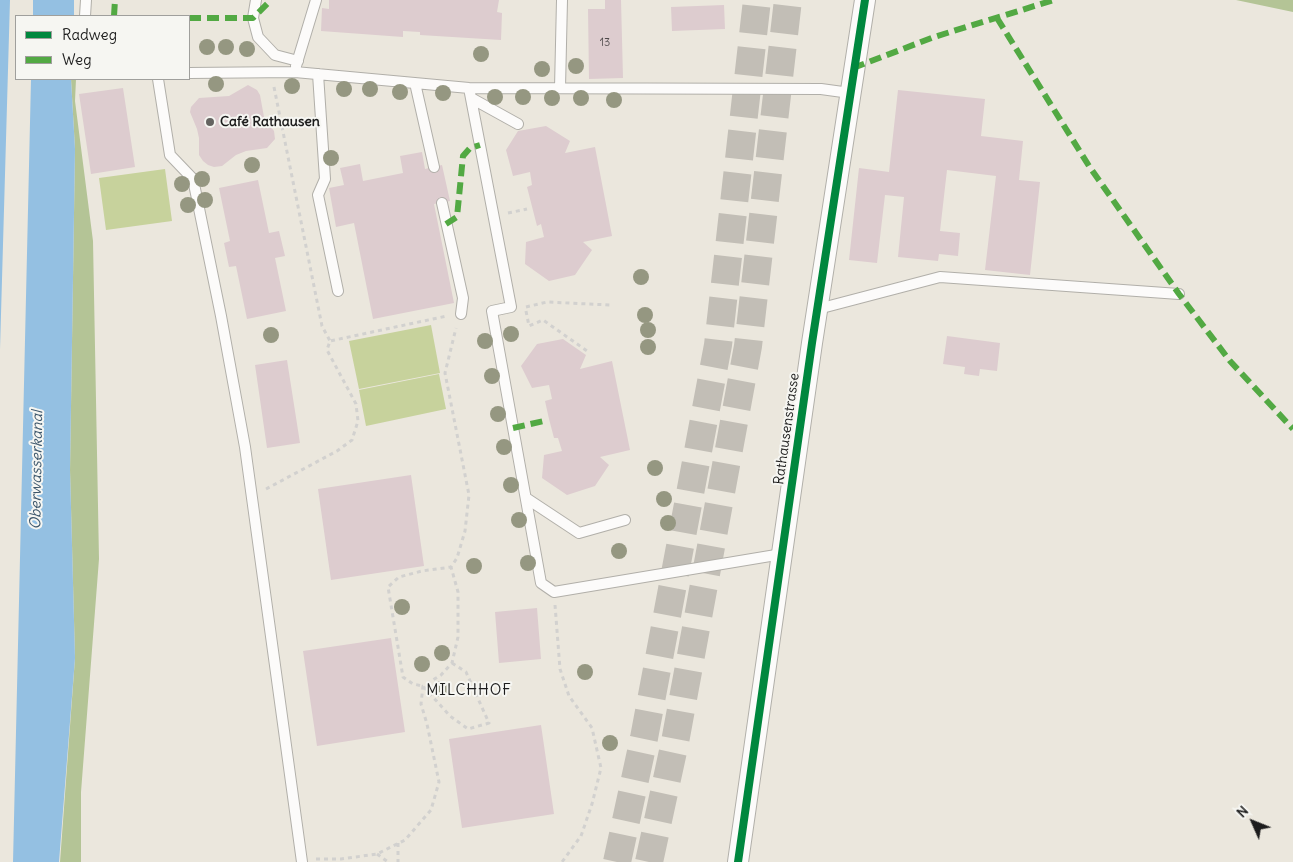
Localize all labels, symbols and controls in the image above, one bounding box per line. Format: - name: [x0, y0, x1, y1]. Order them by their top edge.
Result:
- legend: [15, 15, 190, 80]
- text: Radweg: [62, 25, 117, 44]
- house number: 13: [600, 36, 610, 50]
- text: Weg: [62, 50, 92, 69]
- place label: Café Rathausen: [220, 114, 320, 130]
- marker: Café Rathausen: [204, 116, 216, 128]
- street label: Rathausenstrasse: [771, 372, 803, 486]
- water label: Oberwasserkanal: [27, 410, 47, 530]
- district label: MILCHHOF: [425, 682, 513, 700]
- north arrow: [1228, 797, 1278, 847]
- text: N: [1232, 802, 1252, 821]

